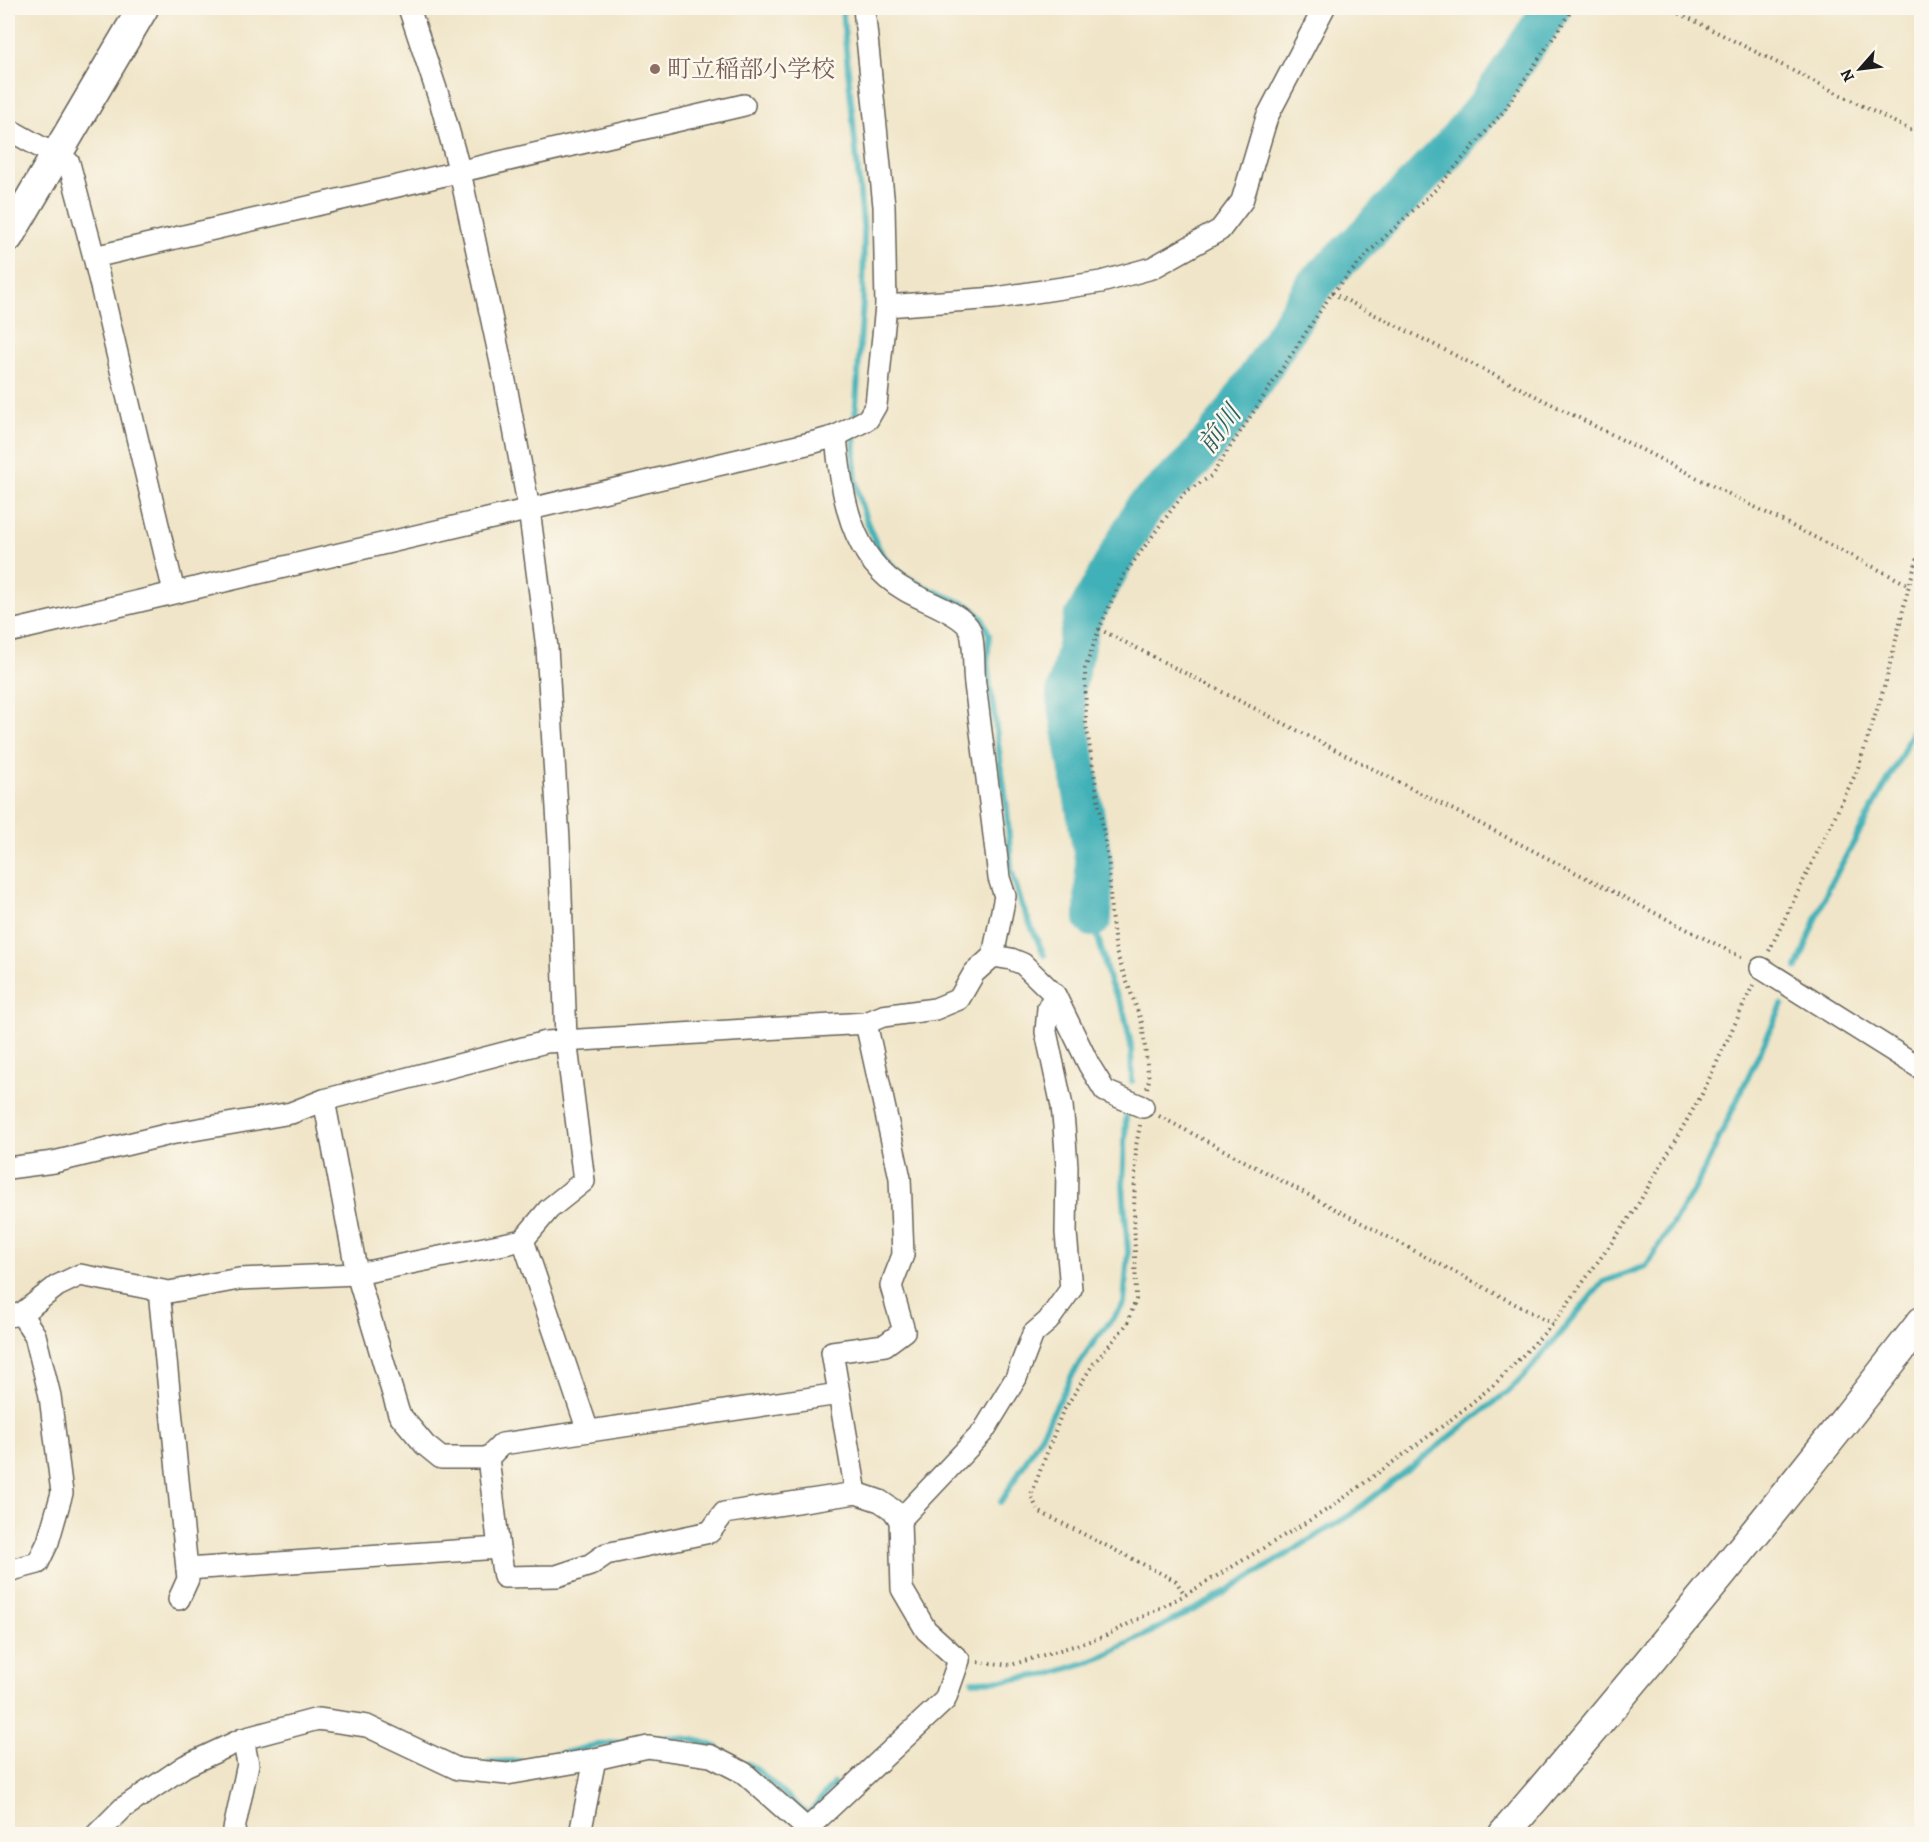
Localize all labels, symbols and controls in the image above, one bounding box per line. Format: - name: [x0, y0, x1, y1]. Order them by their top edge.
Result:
- north arrow: [1830, 39, 1890, 99]
- place label: 町立稲部小学校: [667, 53, 835, 85]
- marker: 町立稲部小学校: [648, 62, 662, 76]
- text: N: [1835, 65, 1860, 86]
- water label: 前川: [1190, 396, 1251, 461]

